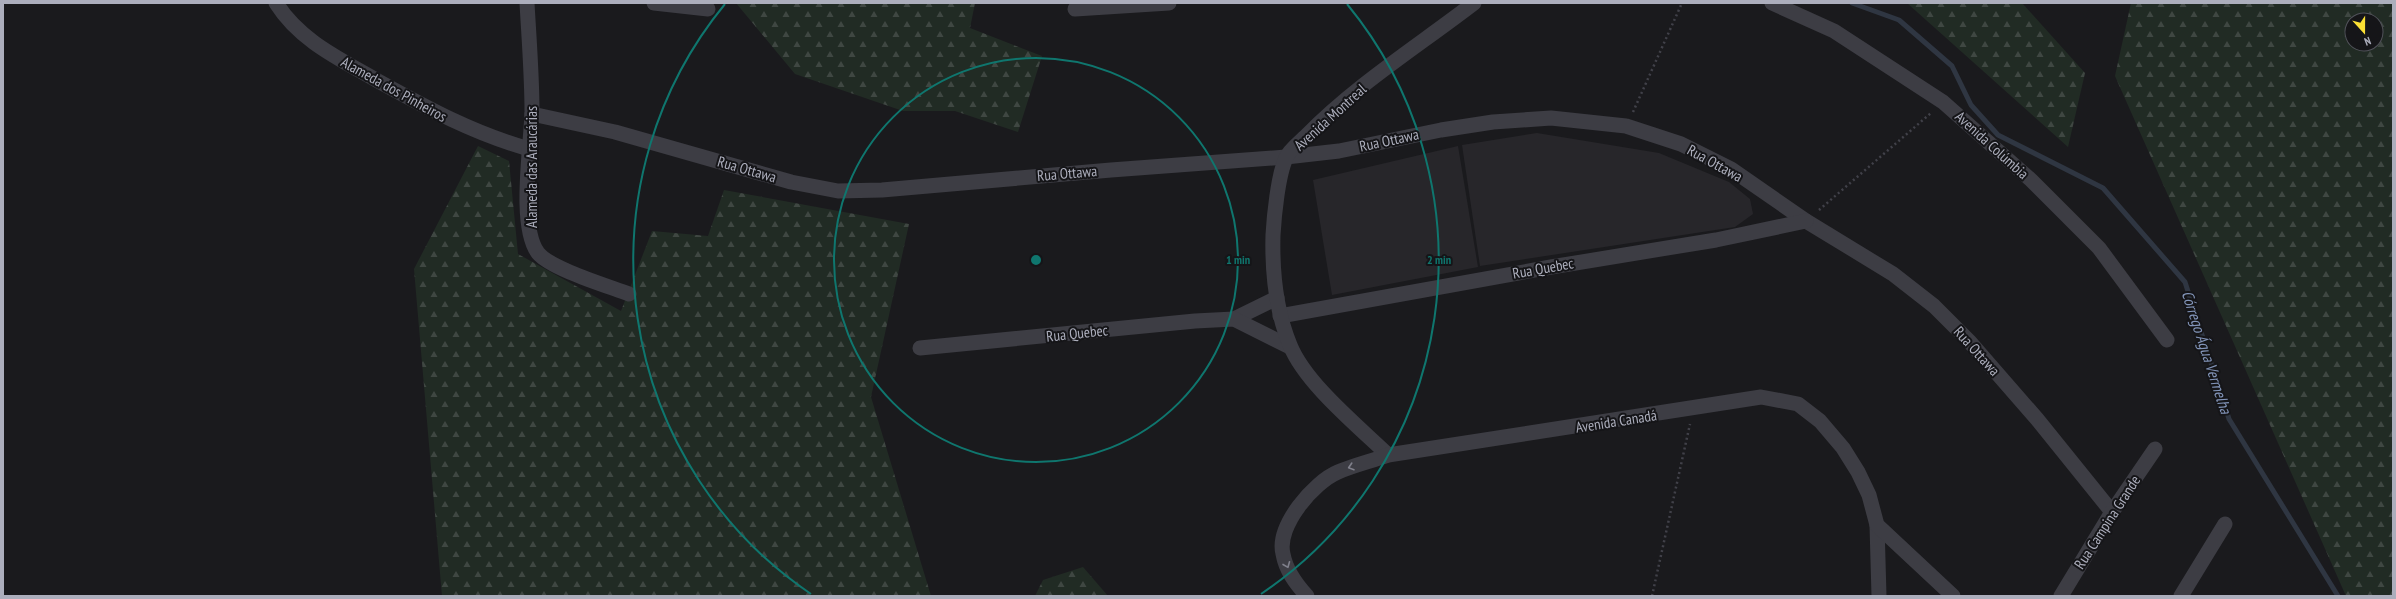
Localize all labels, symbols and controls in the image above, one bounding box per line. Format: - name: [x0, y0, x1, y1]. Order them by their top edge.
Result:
- north arrow: [2344, 12, 2384, 52]
- text: N: [2362, 34, 2373, 49]
- street label: Alameda dos Pinheiros: [338, 52, 450, 126]
- street label: Avenida Montreal: [1290, 79, 1370, 154]
- street label: Alameda das Araucárias: [522, 106, 541, 228]
- street label: Avenida Colúmbia: [1951, 107, 2033, 183]
- street label: Rua Ottawa: [1358, 124, 1420, 156]
- street label: Rua Ottawa: [1684, 140, 1746, 186]
- street label: Rua Ottawa: [715, 152, 779, 186]
- street label: Rua Ottawa: [1036, 161, 1098, 185]
- text: 1 min: [1226, 252, 1250, 267]
- text: 2 min: [1427, 252, 1451, 267]
- centre of rings: [1029, 253, 1043, 267]
- street label: Rua Quebec: [1511, 253, 1576, 283]
- water label: Córrego Água Vermelha: [2178, 288, 2237, 418]
- street label: Rua Quebec: [1045, 320, 1109, 346]
- street label: Rua Ottawa: [1950, 322, 2004, 380]
- street label: Avenida Canadá: [1574, 405, 1658, 437]
- one-way arrow: [1348, 463, 1355, 471]
- street label: Rua Campina Grande: [2070, 472, 2144, 572]
- one-way arrow: [1282, 560, 1290, 568]

